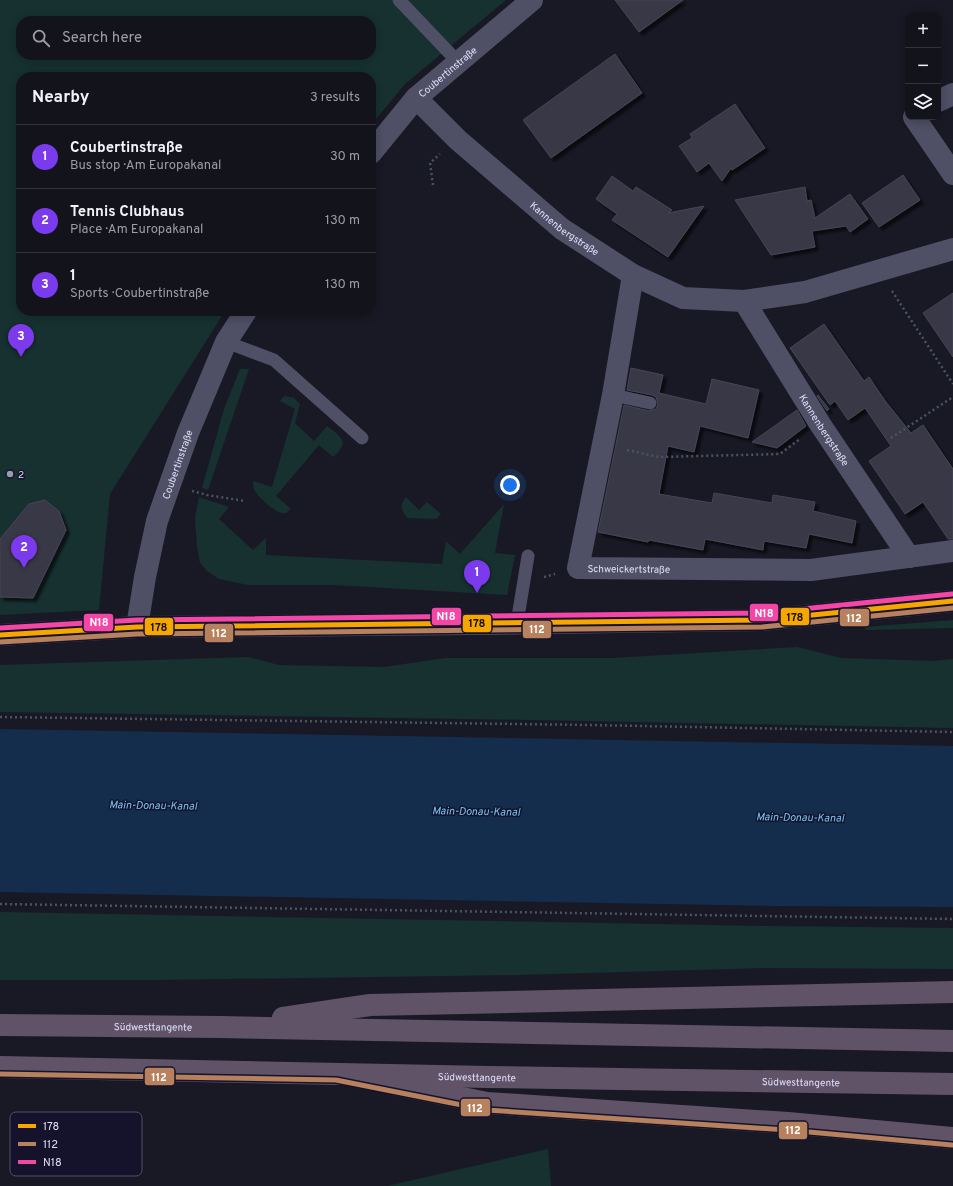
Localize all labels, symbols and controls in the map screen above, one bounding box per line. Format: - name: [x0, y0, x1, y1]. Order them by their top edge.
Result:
- map controls: [905, 12, 941, 120]
- button: +: [905, 12, 941, 48]
- search box: [16, 16, 376, 60]
- icon: search: [30, 27, 52, 49]
- text: Search here: [62, 29, 142, 48]
- street label: Coubertinstraße: [416, 44, 480, 101]
- button: −: [905, 48, 941, 84]
- button: layers: [905, 84, 941, 120]
- text: Nearby: [32, 87, 89, 109]
- text: 3 results: [310, 90, 360, 106]
- text: Coubertinstraße: [70, 139, 183, 158]
- text: 1: [42, 149, 48, 165]
- text: 30 m: [330, 149, 360, 165]
- text: Bus stop · Am Europakanal: [70, 158, 221, 174]
- street label: Kannenbergstraße: [527, 199, 601, 259]
- text: Tennis Clubhaus: [70, 203, 184, 222]
- text: 2: [41, 213, 49, 229]
- text: 130 m: [325, 213, 360, 229]
- text: Place · Am Europakanal: [70, 222, 203, 238]
- text: 1: [70, 267, 76, 286]
- text: 3: [41, 277, 49, 293]
- text: 130 m: [325, 277, 360, 293]
- text: Sports · Coubertinstraße: [70, 286, 209, 302]
- pin: 3: [8, 324, 34, 357]
- street label: Kannenbergstraße: [795, 392, 851, 469]
- street label: Coubertinstraße: [160, 428, 197, 501]
- marker: 2: [5, 469, 15, 479]
- place label: 2: [18, 469, 24, 482]
- your location: [500, 475, 520, 495]
- pin: 2: [11, 535, 37, 568]
- pin: 1: [464, 560, 490, 593]
- street label: Schweickertstraße: [588, 563, 670, 577]
- line badge: N18: [749, 603, 779, 622]
- line badge: N18: [431, 607, 462, 626]
- text: N18: [754, 607, 774, 621]
- line badge: 178: [780, 607, 810, 626]
- line badge: 112: [839, 608, 870, 627]
- text: N18: [436, 610, 456, 624]
- text: 178: [787, 611, 804, 625]
- text: 112: [846, 612, 862, 626]
- line badge: N18: [83, 613, 114, 632]
- line badge: 178: [462, 614, 492, 633]
- text: N18: [89, 616, 109, 630]
- line badge: 178: [144, 617, 174, 636]
- text: 178: [469, 617, 486, 631]
- line badge: 112: [522, 620, 552, 639]
- text: 178: [151, 621, 168, 635]
- line badge: 112: [204, 623, 234, 643]
- text: 112: [529, 623, 545, 637]
- text: 112: [211, 627, 227, 641]
- water label: Main-Donau-Kanal: [109, 798, 198, 814]
- water label: Main-Donau-Kanal: [432, 804, 521, 820]
- water label: Main-Donau-Kanal: [756, 810, 845, 826]
- street label: Südwesttangente: [114, 1021, 192, 1035]
- line badge: 112: [144, 1067, 175, 1086]
- text: 112: [151, 1071, 167, 1085]
- street label: Südwesttangente: [438, 1071, 516, 1085]
- street label: Südwesttangente: [762, 1076, 840, 1090]
- line badge: 112: [460, 1098, 491, 1117]
- text: 112: [467, 1102, 483, 1116]
- legend: [10, 1112, 142, 1176]
- text: 178: [43, 1120, 59, 1134]
- line badge: 112: [778, 1121, 808, 1140]
- text: 112: [785, 1124, 801, 1138]
- text: 112: [43, 1138, 58, 1152]
- text: N18: [43, 1156, 62, 1170]

